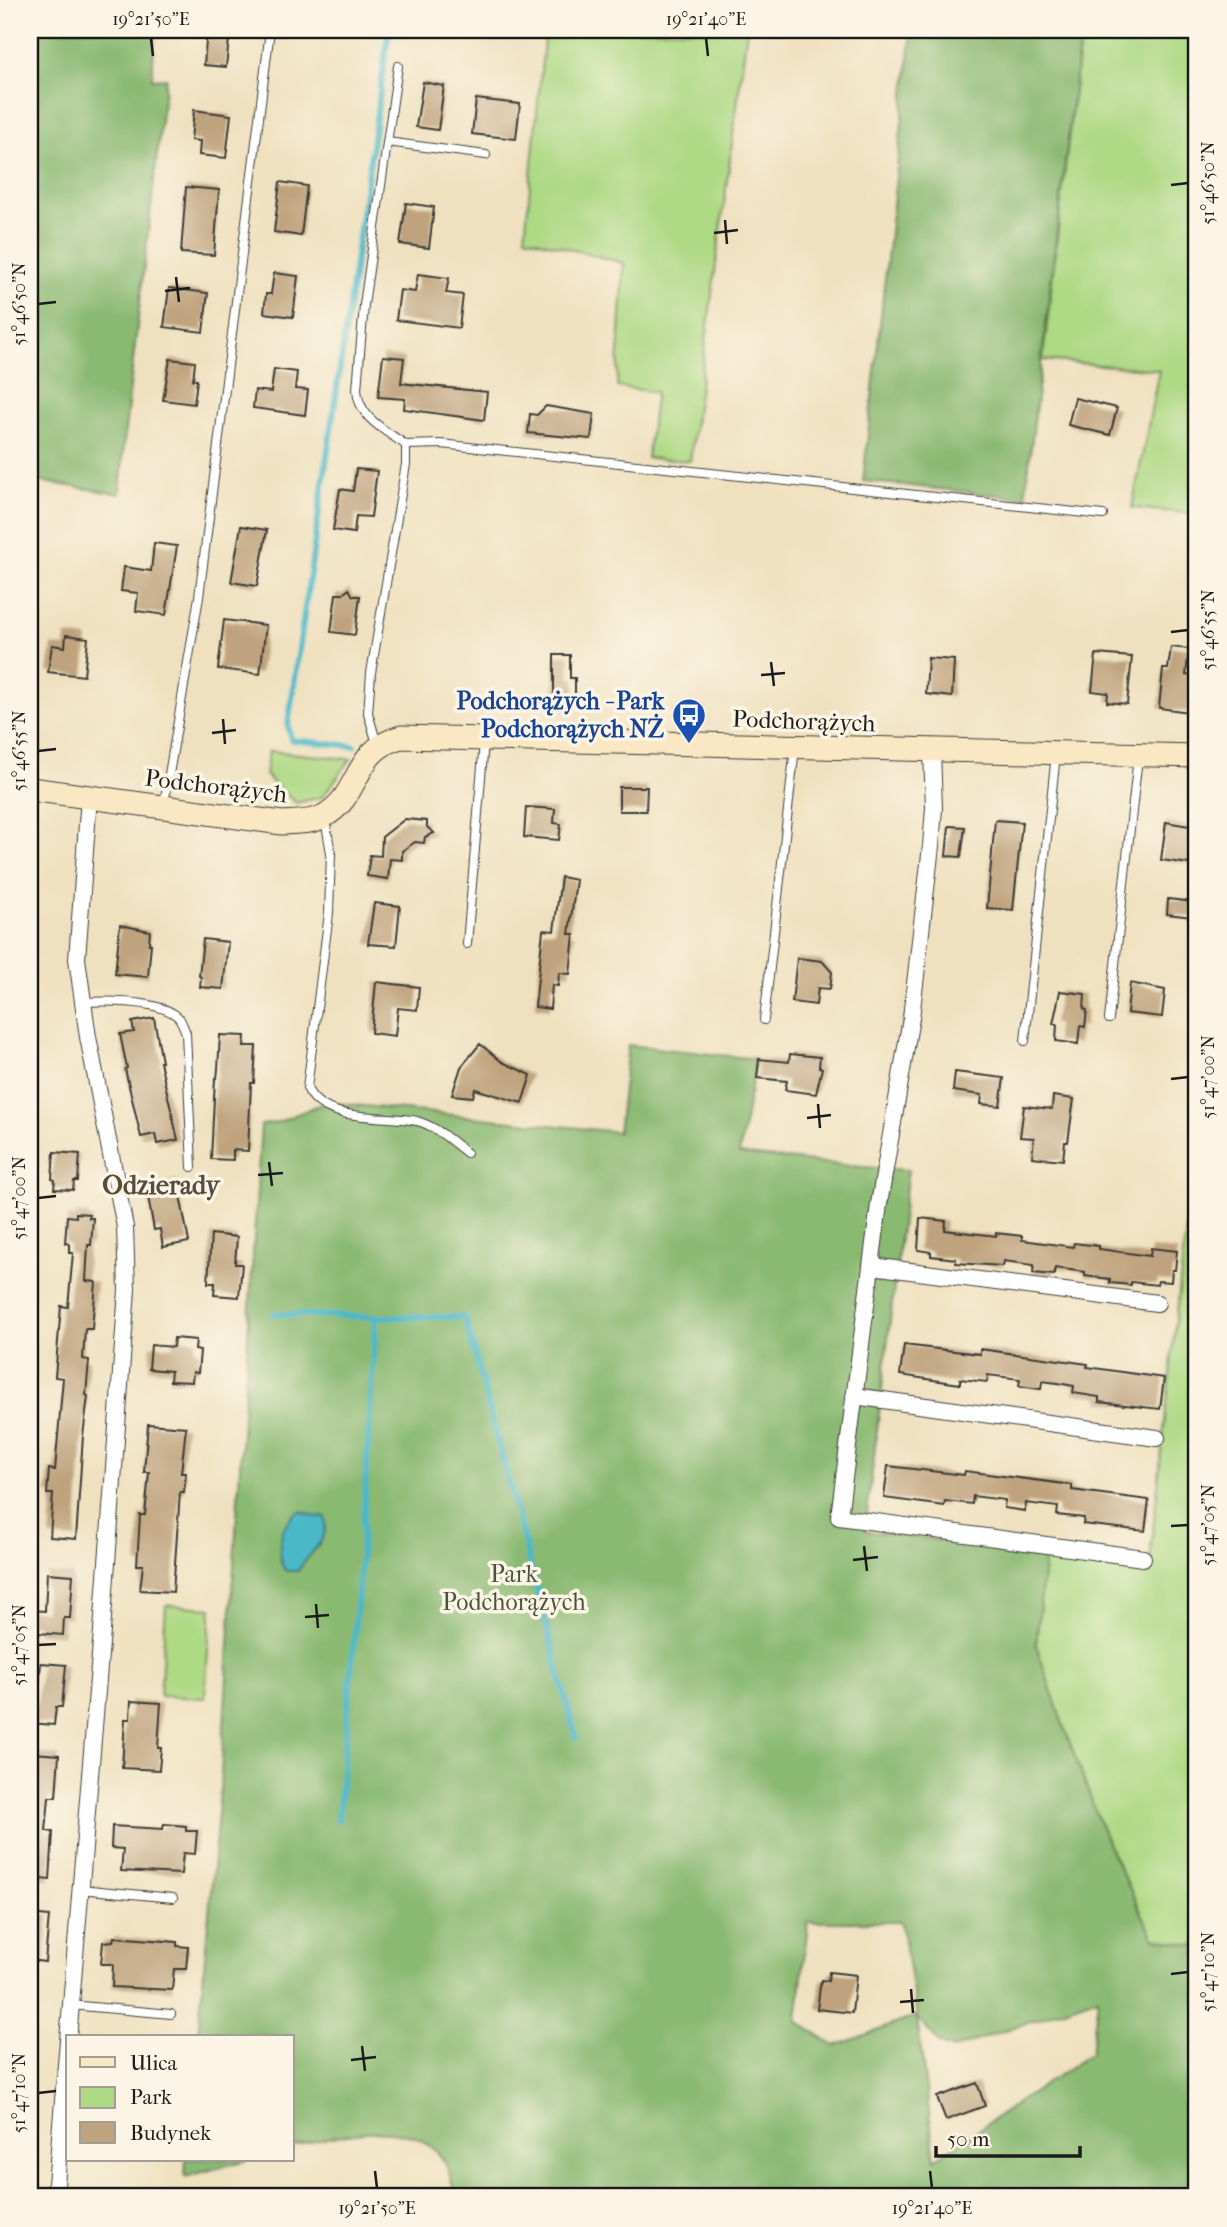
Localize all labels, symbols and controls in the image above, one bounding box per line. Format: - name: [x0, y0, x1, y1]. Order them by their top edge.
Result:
- text: 19°21'50"E: [112, 9, 190, 30]
- text: 19°21'40"E: [666, 9, 746, 30]
- text: 51°46'50"N: [1198, 141, 1219, 225]
- text: 51°46'50"N: [9, 262, 30, 346]
- text: 51°46'55"N: [1198, 589, 1219, 671]
- place label: Podchorążych - Park Podchorążych NŻ: [456, 687, 665, 744]
- bus stop icon: Podchorążych - Park Podchorążych NŻ: [670, 696, 708, 745]
- street label: Podchorążych: [732, 705, 877, 739]
- text: 51°46'55"N: [9, 710, 30, 792]
- street label: Podchorążych: [143, 763, 289, 810]
- text: 51°47'00"N: [1198, 1035, 1219, 1119]
- text: 51°47'00"N: [9, 1156, 30, 1240]
- district label: Odzierady: [102, 1170, 222, 1201]
- text: 51°47'05"N: [1198, 1484, 1219, 1566]
- park label: Park Podchorążych: [442, 1560, 586, 1617]
- text: 51°47'05"N: [9, 1604, 30, 1686]
- text: 51°47'10"N: [1198, 1931, 1219, 2012]
- legend: [66, 2035, 294, 2160]
- text: Ulica: [130, 2051, 177, 2075]
- text: 51°47'10"N: [9, 2052, 30, 2133]
- text: Park: [130, 2085, 172, 2109]
- scale bar: [936, 2115, 1080, 2159]
- text: Budynek: [130, 2121, 211, 2145]
- text: 50 m: [947, 2127, 990, 2151]
- text: 19°21'50"E: [338, 2198, 416, 2219]
- text: 19°21'40"E: [892, 2198, 972, 2219]

